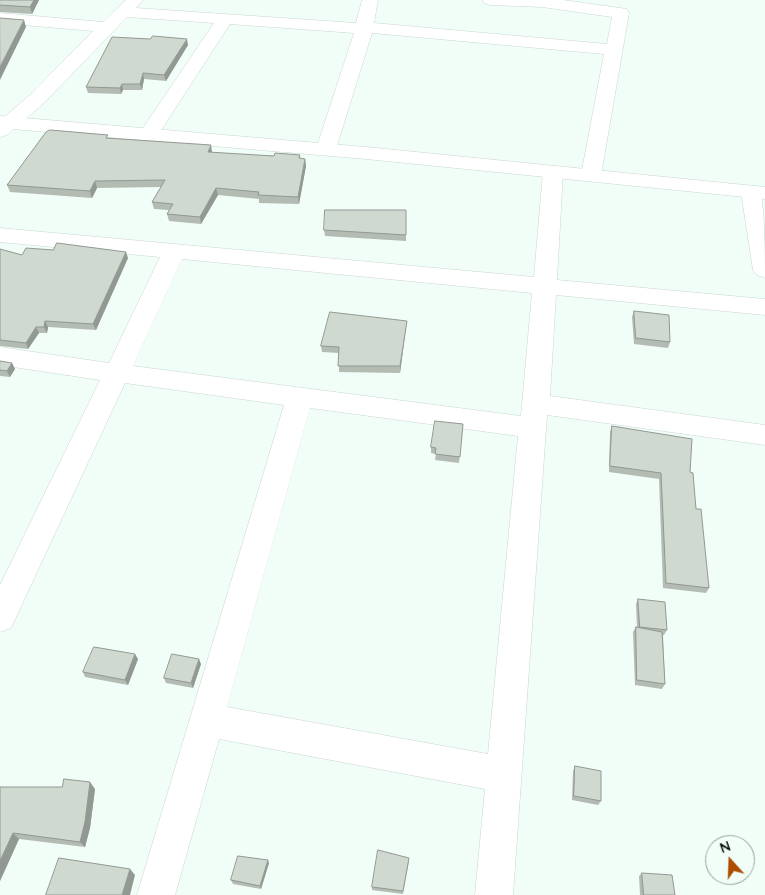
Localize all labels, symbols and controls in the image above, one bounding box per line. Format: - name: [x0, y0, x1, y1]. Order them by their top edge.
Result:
- north arrow: [705, 835, 755, 885]
- text: N: [717, 837, 733, 857]

